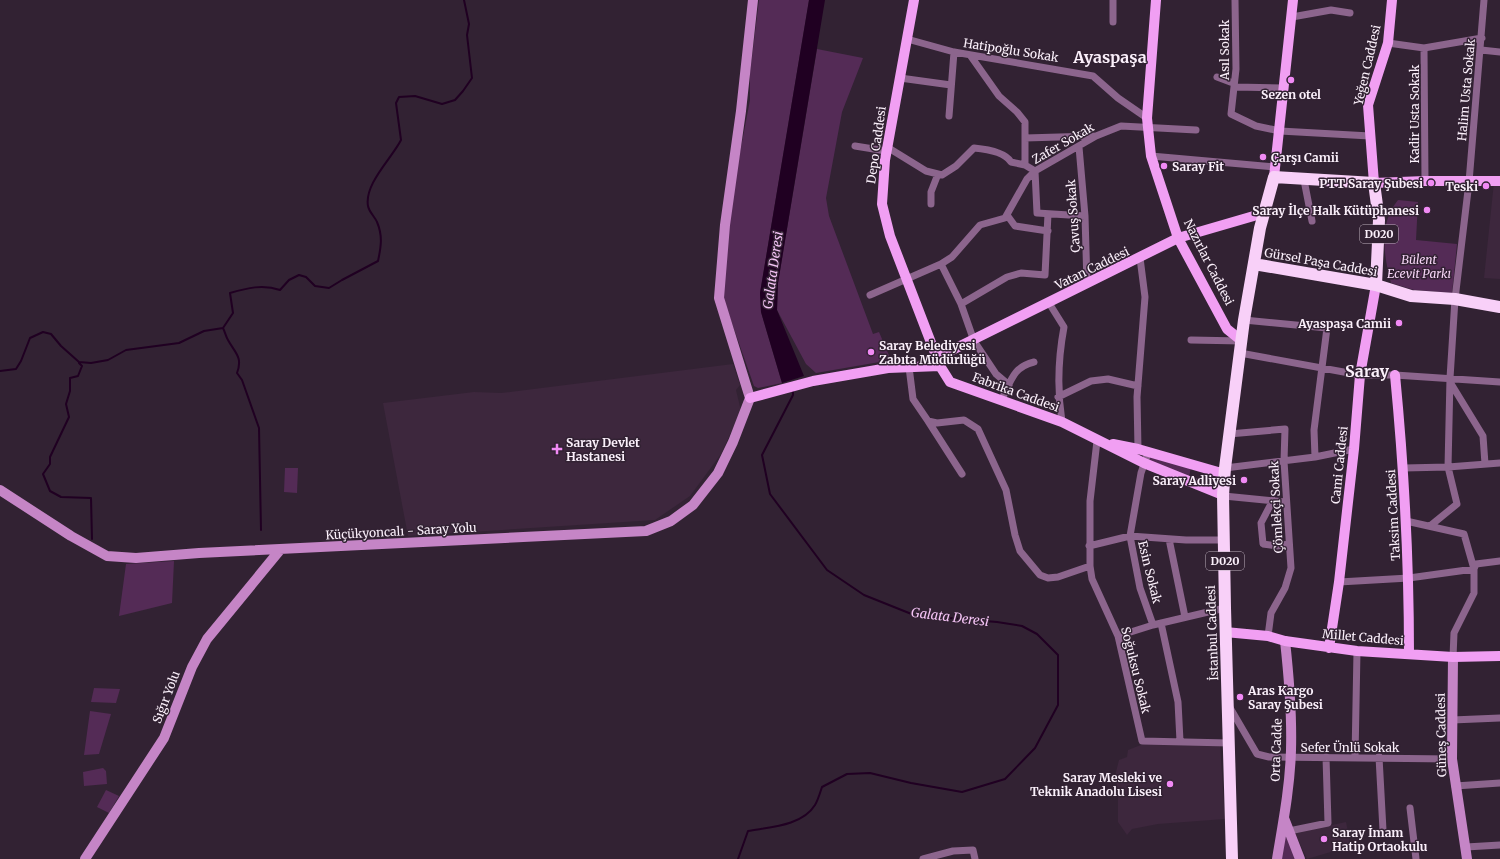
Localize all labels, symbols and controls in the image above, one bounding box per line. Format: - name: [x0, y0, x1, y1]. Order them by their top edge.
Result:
- street label: Asıl Sokak: [1217, 19, 1232, 81]
- street label: Yeğen Caddesi: [1350, 23, 1384, 108]
- street label: Hatipoğlu Sokak: [962, 35, 1060, 65]
- street label: Halim Usta Sokak: [1454, 38, 1478, 142]
- district label: Ayaspaşa: [1072, 47, 1147, 67]
- street label: Kadir Usta Sokak: [1407, 64, 1422, 163]
- marker: Sezen otel: [1286, 75, 1296, 85]
- place label: Sezen otel: [1261, 87, 1321, 102]
- street label: Depo Caddesi: [863, 105, 889, 185]
- street label: Zafer Sokak: [1029, 119, 1097, 167]
- place label: Çarşı Camii: [1271, 150, 1339, 165]
- marker: Çarşı Camii: [1258, 152, 1268, 162]
- place label: Saray Fit: [1172, 159, 1224, 174]
- marker: Saray Fit: [1159, 161, 1169, 171]
- place label: PTT Saray Şubesi: [1319, 176, 1423, 191]
- marker: PTT Saray Şubesi: [1426, 178, 1436, 188]
- street label: Çavuş Sokak: [1063, 179, 1083, 253]
- place label: Teski: [1445, 179, 1478, 194]
- marker: Teski: [1481, 181, 1491, 191]
- place label: Saray İlçe Halk Kütüphanesi: [1252, 203, 1419, 218]
- marker: Saray İlçe Halk Kütüphanesi: [1422, 205, 1432, 215]
- street label: Nazırlar Caddesi: [1181, 216, 1237, 308]
- road number: D020: [1360, 225, 1398, 243]
- water label: Galata Deresi: [759, 230, 787, 310]
- street label: Vatan Caddesi: [1052, 244, 1132, 293]
- street label: Gürsel Paşa Caddesi: [1263, 245, 1379, 279]
- park label: Bülent Ecevit Parkı: [1387, 252, 1451, 281]
- place label: Ayaspaşa Camii: [1297, 316, 1391, 331]
- marker: Ayaspaşa Camii: [1394, 318, 1404, 328]
- place label: Saray Belediyesi Zabıta Müdürlüğü: [879, 338, 986, 367]
- marker: Saray Belediyesi Zabıta Müdürlüğü: [866, 347, 876, 357]
- district label: Saray: [1345, 361, 1390, 381]
- street label: Fabrika Caddesi: [970, 369, 1062, 415]
- street label: Cami Caddesi: [1327, 425, 1351, 505]
- place label: Saray Devlet Hastanesi: [566, 435, 640, 464]
- marker: Saray Devlet Hastanesi: [551, 443, 563, 455]
- street label: Çömlekçi Sokak: [1266, 460, 1286, 554]
- street label: Taksim Caddesi: [1383, 469, 1403, 561]
- place label: Saray Adliyesi: [1153, 473, 1236, 488]
- marker: Saray Adliyesi: [1239, 475, 1249, 485]
- street label: Küçükyoncalı - Saray Yolu: [325, 520, 477, 542]
- street label: Esin Sokak: [1135, 539, 1165, 605]
- road number: D020: [1206, 552, 1244, 570]
- street label: İstanbul Caddesi: [1203, 585, 1221, 681]
- water label: Galata Deresi: [910, 604, 990, 630]
- street label: Soğuksu Sokak: [1118, 625, 1154, 715]
- street label: Millet Caddesi: [1321, 626, 1405, 648]
- street label: Sığır Yolu: [149, 668, 183, 725]
- place label: Aras Kargo Saray Şubesi: [1247, 683, 1323, 712]
- marker: Aras Kargo Saray Şubesi: [1235, 692, 1245, 702]
- street label: Güneş Caddesi: [1433, 693, 1449, 777]
- street label: Orta Cadde: [1267, 718, 1285, 782]
- street label: Sefer Ünlü Sokak: [1301, 740, 1400, 755]
- place label: Saray Mesleki ve Teknik Anadolu Lisesi: [1030, 770, 1163, 799]
- marker: Saray Mesleki ve Teknik Anadolu Lisesi: [1165, 779, 1175, 789]
- place label: Saray İmam Hatip Ortaokulu: [1332, 825, 1428, 854]
- marker: Saray İmam Hatip Ortaokulu: [1319, 834, 1329, 844]

